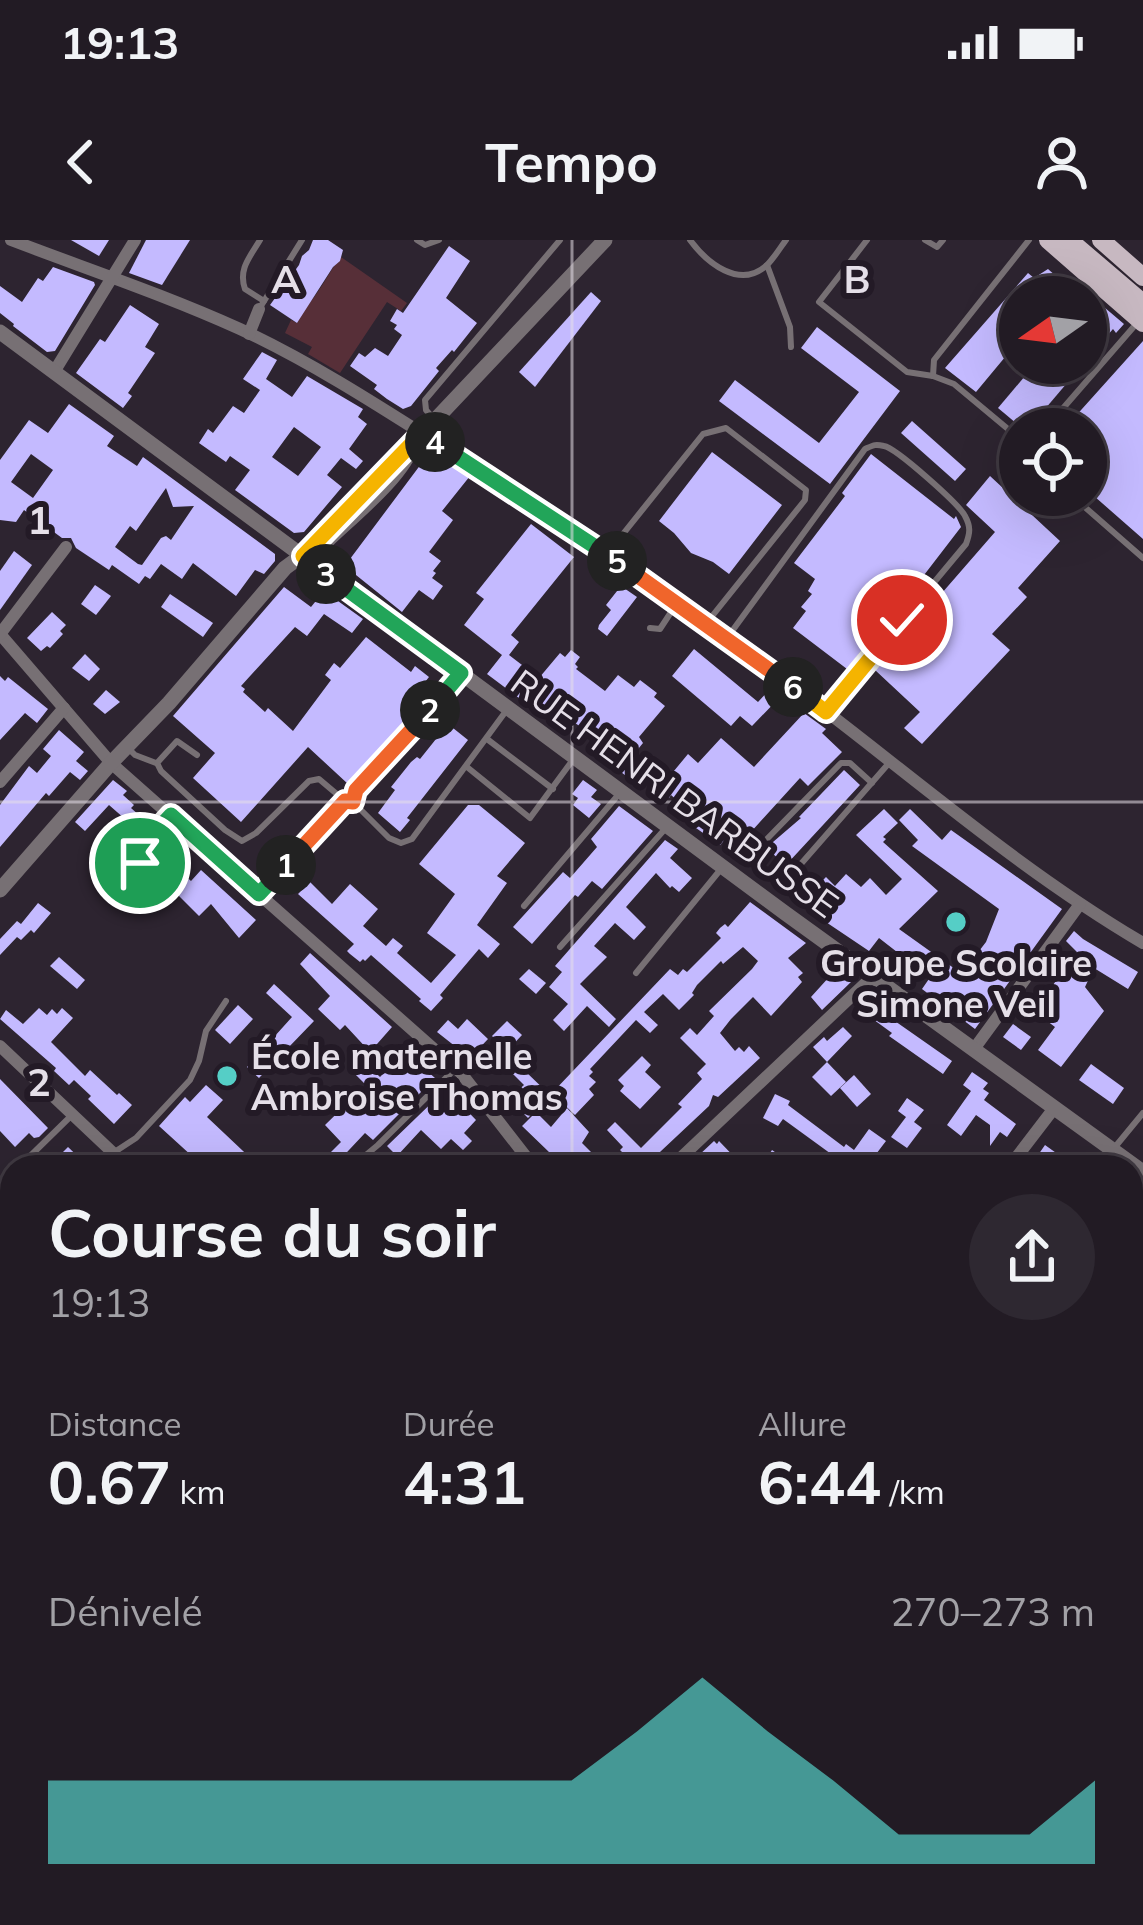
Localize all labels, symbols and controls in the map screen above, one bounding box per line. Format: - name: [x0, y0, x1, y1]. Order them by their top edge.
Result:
- text: 19:13: [60, 14, 179, 70]
- text: Tempo: [485, 128, 658, 196]
- icon: back: [48, 129, 114, 195]
- icon: person: [1029, 129, 1095, 195]
- text: A: [271, 254, 301, 303]
- text: B: [844, 254, 870, 303]
- north arrow: [999, 276, 1107, 384]
- map controls: [999, 276, 1107, 516]
- button: locate: [999, 408, 1107, 516]
- pin: 4: [405, 412, 465, 472]
- text: 4: [425, 421, 445, 462]
- text: 1: [27, 495, 51, 544]
- pin: 5: [587, 531, 647, 591]
- text: 5: [607, 540, 627, 581]
- pin: 3: [296, 544, 356, 604]
- text: 3: [316, 553, 336, 594]
- pin: [851, 569, 953, 671]
- icon: check: [869, 587, 935, 653]
- pin: 6: [763, 657, 823, 717]
- street label: RUE HENRI BARBUSSE: [503, 659, 847, 927]
- text: 6: [783, 666, 803, 707]
- pin: 2: [400, 680, 460, 740]
- text: 2: [420, 689, 440, 730]
- pin: [89, 812, 191, 914]
- icon: arrive: [107, 830, 173, 896]
- pin: 1: [256, 835, 316, 895]
- text: 1: [276, 844, 296, 885]
- marker: Groupe Scolaire Simone Veil: [943, 909, 969, 935]
- place label: Groupe Scolaire Simone Veil: [820, 940, 1092, 1026]
- place label: École maternelle Ambroise Thomas: [251, 1033, 563, 1119]
- text: 2: [27, 1057, 51, 1106]
- marker: École maternelle Ambroise Thomas: [214, 1063, 240, 1089]
- text: Course du soir: [48, 1191, 496, 1274]
- button: share: [969, 1194, 1095, 1320]
- text: 19:13: [48, 1278, 151, 1327]
- text: Distance: [48, 1403, 181, 1444]
- text: Durée: [403, 1403, 494, 1444]
- text: Allure: [758, 1403, 847, 1444]
- text: 0.67: [48, 1444, 171, 1519]
- text: 4:31: [403, 1444, 526, 1519]
- text: 6:44: [758, 1444, 881, 1519]
- text: km: [171, 1471, 225, 1512]
- text: /km: [881, 1471, 945, 1512]
- text: Dénivelé: [48, 1587, 203, 1636]
- text: 270–273 m: [890, 1587, 1095, 1636]

